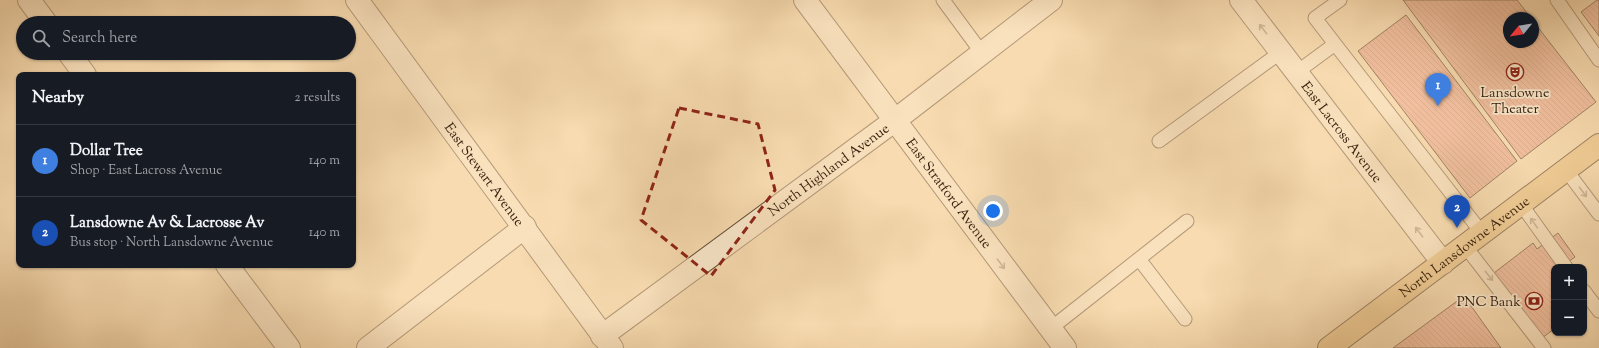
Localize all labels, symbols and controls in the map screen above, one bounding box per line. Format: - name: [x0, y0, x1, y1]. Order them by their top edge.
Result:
- north arrow: [1503, 12, 1539, 48]
- search box: [16, 16, 356, 60]
- one-way arrow: [1259, 23, 1267, 34]
- icon: search: [30, 27, 52, 49]
- text: Search here: [62, 28, 137, 49]
- theatre icon: Lansdowne Theater: [1505, 62, 1525, 82]
- pin: 1: [1425, 73, 1451, 106]
- street label: East Lacross Avenue: [1295, 78, 1386, 188]
- place label: Lansdowne Theater: [1481, 84, 1549, 120]
- text: Nearby: [32, 86, 84, 110]
- text: 2 results: [295, 89, 340, 107]
- street label: East Stewart Avenue: [438, 119, 528, 231]
- street label: North Highland Avenue: [765, 120, 894, 222]
- street label: East Stratford Avenue: [900, 135, 995, 254]
- text: Dollar Tree: [70, 141, 143, 162]
- text: 1: [43, 152, 47, 170]
- text: 140 m: [309, 152, 340, 170]
- text: Shop · East Lacross Avenue: [70, 162, 222, 180]
- one-way arrow: [1578, 186, 1587, 197]
- street label: North Lansdowne Avenue: [1396, 192, 1535, 304]
- pin: 2: [1444, 195, 1470, 228]
- your location: [983, 201, 1003, 221]
- text: Lansdowne Av & Lacrosse Av: [70, 213, 264, 234]
- one-way arrow: [1530, 218, 1538, 229]
- text: 2: [42, 224, 48, 242]
- text: 140 m: [309, 224, 340, 242]
- one-way arrow: [1415, 226, 1423, 237]
- text: Bus stop · North Lansdowne Avenue: [70, 234, 273, 252]
- one-way arrow: [997, 258, 1006, 269]
- map controls: [1551, 264, 1587, 336]
- button: +: [1551, 264, 1587, 300]
- one-way arrow: [1485, 271, 1493, 282]
- bank icon: PNC Bank: [1524, 291, 1544, 311]
- place label: PNC Bank: [1457, 293, 1521, 313]
- button: −: [1551, 300, 1587, 336]

